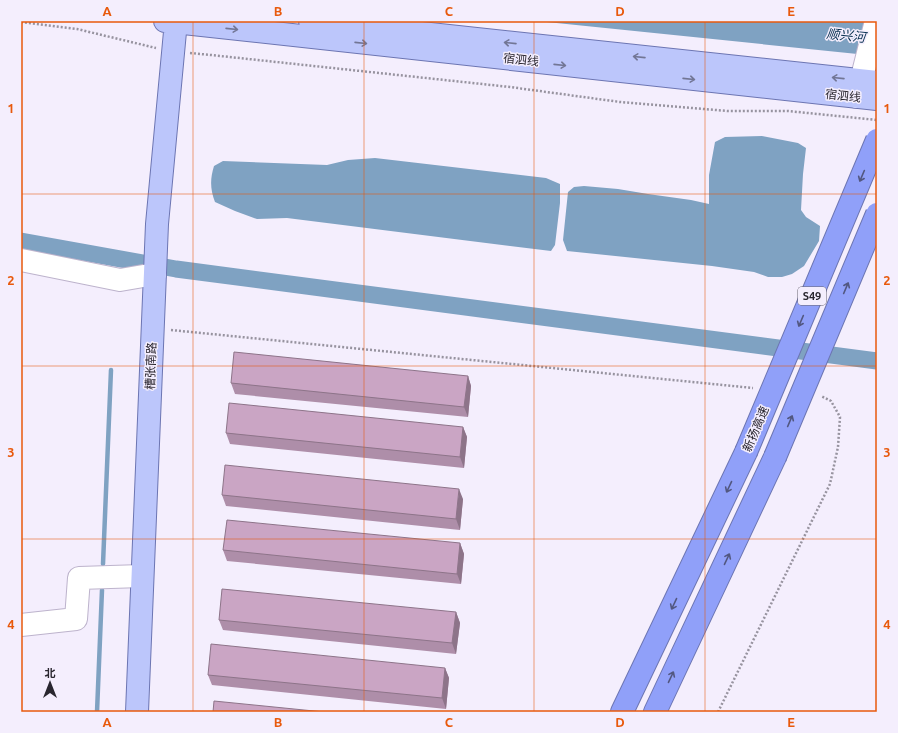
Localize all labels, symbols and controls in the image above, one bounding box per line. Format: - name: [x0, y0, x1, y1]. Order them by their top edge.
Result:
- text: A: [102, 4, 112, 18]
- text: B: [274, 4, 283, 18]
- text: C: [445, 4, 454, 18]
- text: D: [615, 4, 625, 18]
- text: E: [787, 4, 795, 18]
- one-way arrow: [225, 25, 238, 33]
- water label: 顺兴河: [826, 26, 869, 44]
- one-way arrow: [354, 39, 367, 47]
- one-way arrow: [504, 39, 517, 46]
- street label: 宿泗线: [502, 51, 540, 68]
- one-way arrow: [633, 53, 646, 60]
- one-way arrow: [553, 61, 566, 68]
- one-way arrow: [682, 75, 695, 83]
- one-way arrow: [832, 75, 845, 82]
- street label: 宿泗线: [824, 87, 862, 104]
- text: 1: [7, 101, 15, 115]
- text: 1: [883, 101, 891, 115]
- one-way arrow: [858, 169, 865, 181]
- text: 2: [7, 273, 15, 287]
- text: 2: [883, 273, 891, 287]
- one-way arrow: [842, 283, 850, 295]
- road number: S49: [798, 287, 826, 305]
- one-way arrow: [797, 315, 804, 327]
- street label: 槽张南路: [143, 342, 158, 390]
- street label: 新扬高速: [740, 404, 771, 453]
- one-way arrow: [786, 416, 794, 428]
- text: 3: [7, 445, 15, 459]
- text: 3: [883, 445, 891, 459]
- one-way arrow: [725, 481, 732, 493]
- one-way arrow: [724, 553, 731, 565]
- one-way arrow: [670, 598, 677, 610]
- text: 4: [7, 617, 15, 631]
- text: 4: [883, 617, 891, 631]
- north arrow: [30, 663, 70, 703]
- text: 北: [45, 667, 56, 679]
- one-way arrow: [668, 671, 675, 683]
- text: A: [102, 715, 112, 729]
- text: B: [274, 715, 283, 729]
- text: C: [445, 715, 454, 729]
- text: D: [615, 715, 625, 729]
- text: E: [787, 715, 795, 729]

